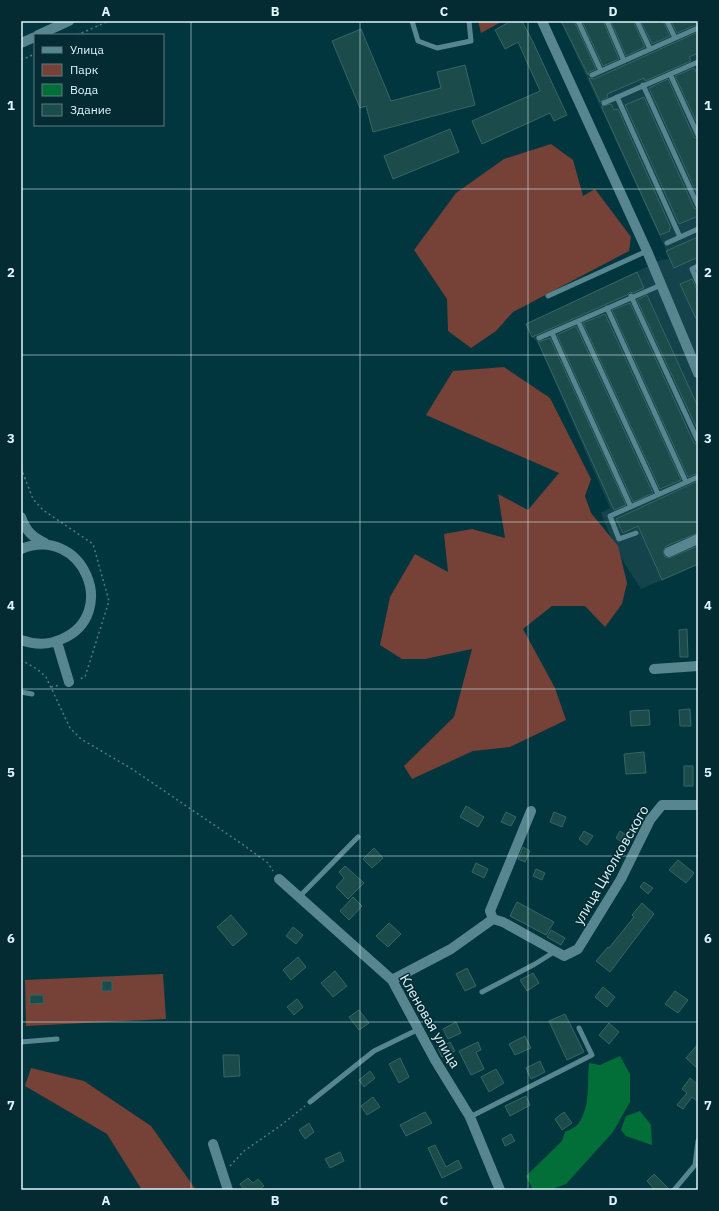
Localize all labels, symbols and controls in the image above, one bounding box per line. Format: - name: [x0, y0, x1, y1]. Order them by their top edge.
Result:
- text: A: [102, 3, 111, 20]
- text: B: [271, 3, 280, 20]
- text: C: [440, 3, 449, 20]
- text: D: [608, 3, 618, 20]
- legend: [34, 34, 164, 126]
- text: Улица: [70, 42, 104, 57]
- text: Парк: [70, 62, 99, 77]
- text: Вода: [70, 82, 99, 97]
- text: 1: [7, 97, 15, 114]
- text: 1: [704, 97, 712, 114]
- text: Здание: [70, 102, 112, 117]
- text: 2: [7, 264, 15, 281]
- text: 2: [704, 264, 712, 281]
- text: 3: [7, 430, 15, 447]
- text: 3: [704, 430, 712, 447]
- text: 4: [7, 597, 15, 614]
- text: 4: [704, 597, 712, 614]
- text: 5: [7, 764, 15, 781]
- text: 5: [704, 764, 712, 781]
- street label: улица Циолковского: [569, 802, 653, 928]
- text: 6: [7, 930, 15, 947]
- text: 6: [704, 930, 712, 947]
- street label: Кленовая улица: [396, 971, 465, 1072]
- text: 7: [7, 1097, 15, 1114]
- text: 7: [704, 1097, 712, 1114]
- text: A: [102, 1192, 111, 1209]
- text: B: [271, 1192, 280, 1209]
- text: C: [440, 1192, 449, 1209]
- text: D: [608, 1192, 618, 1209]

